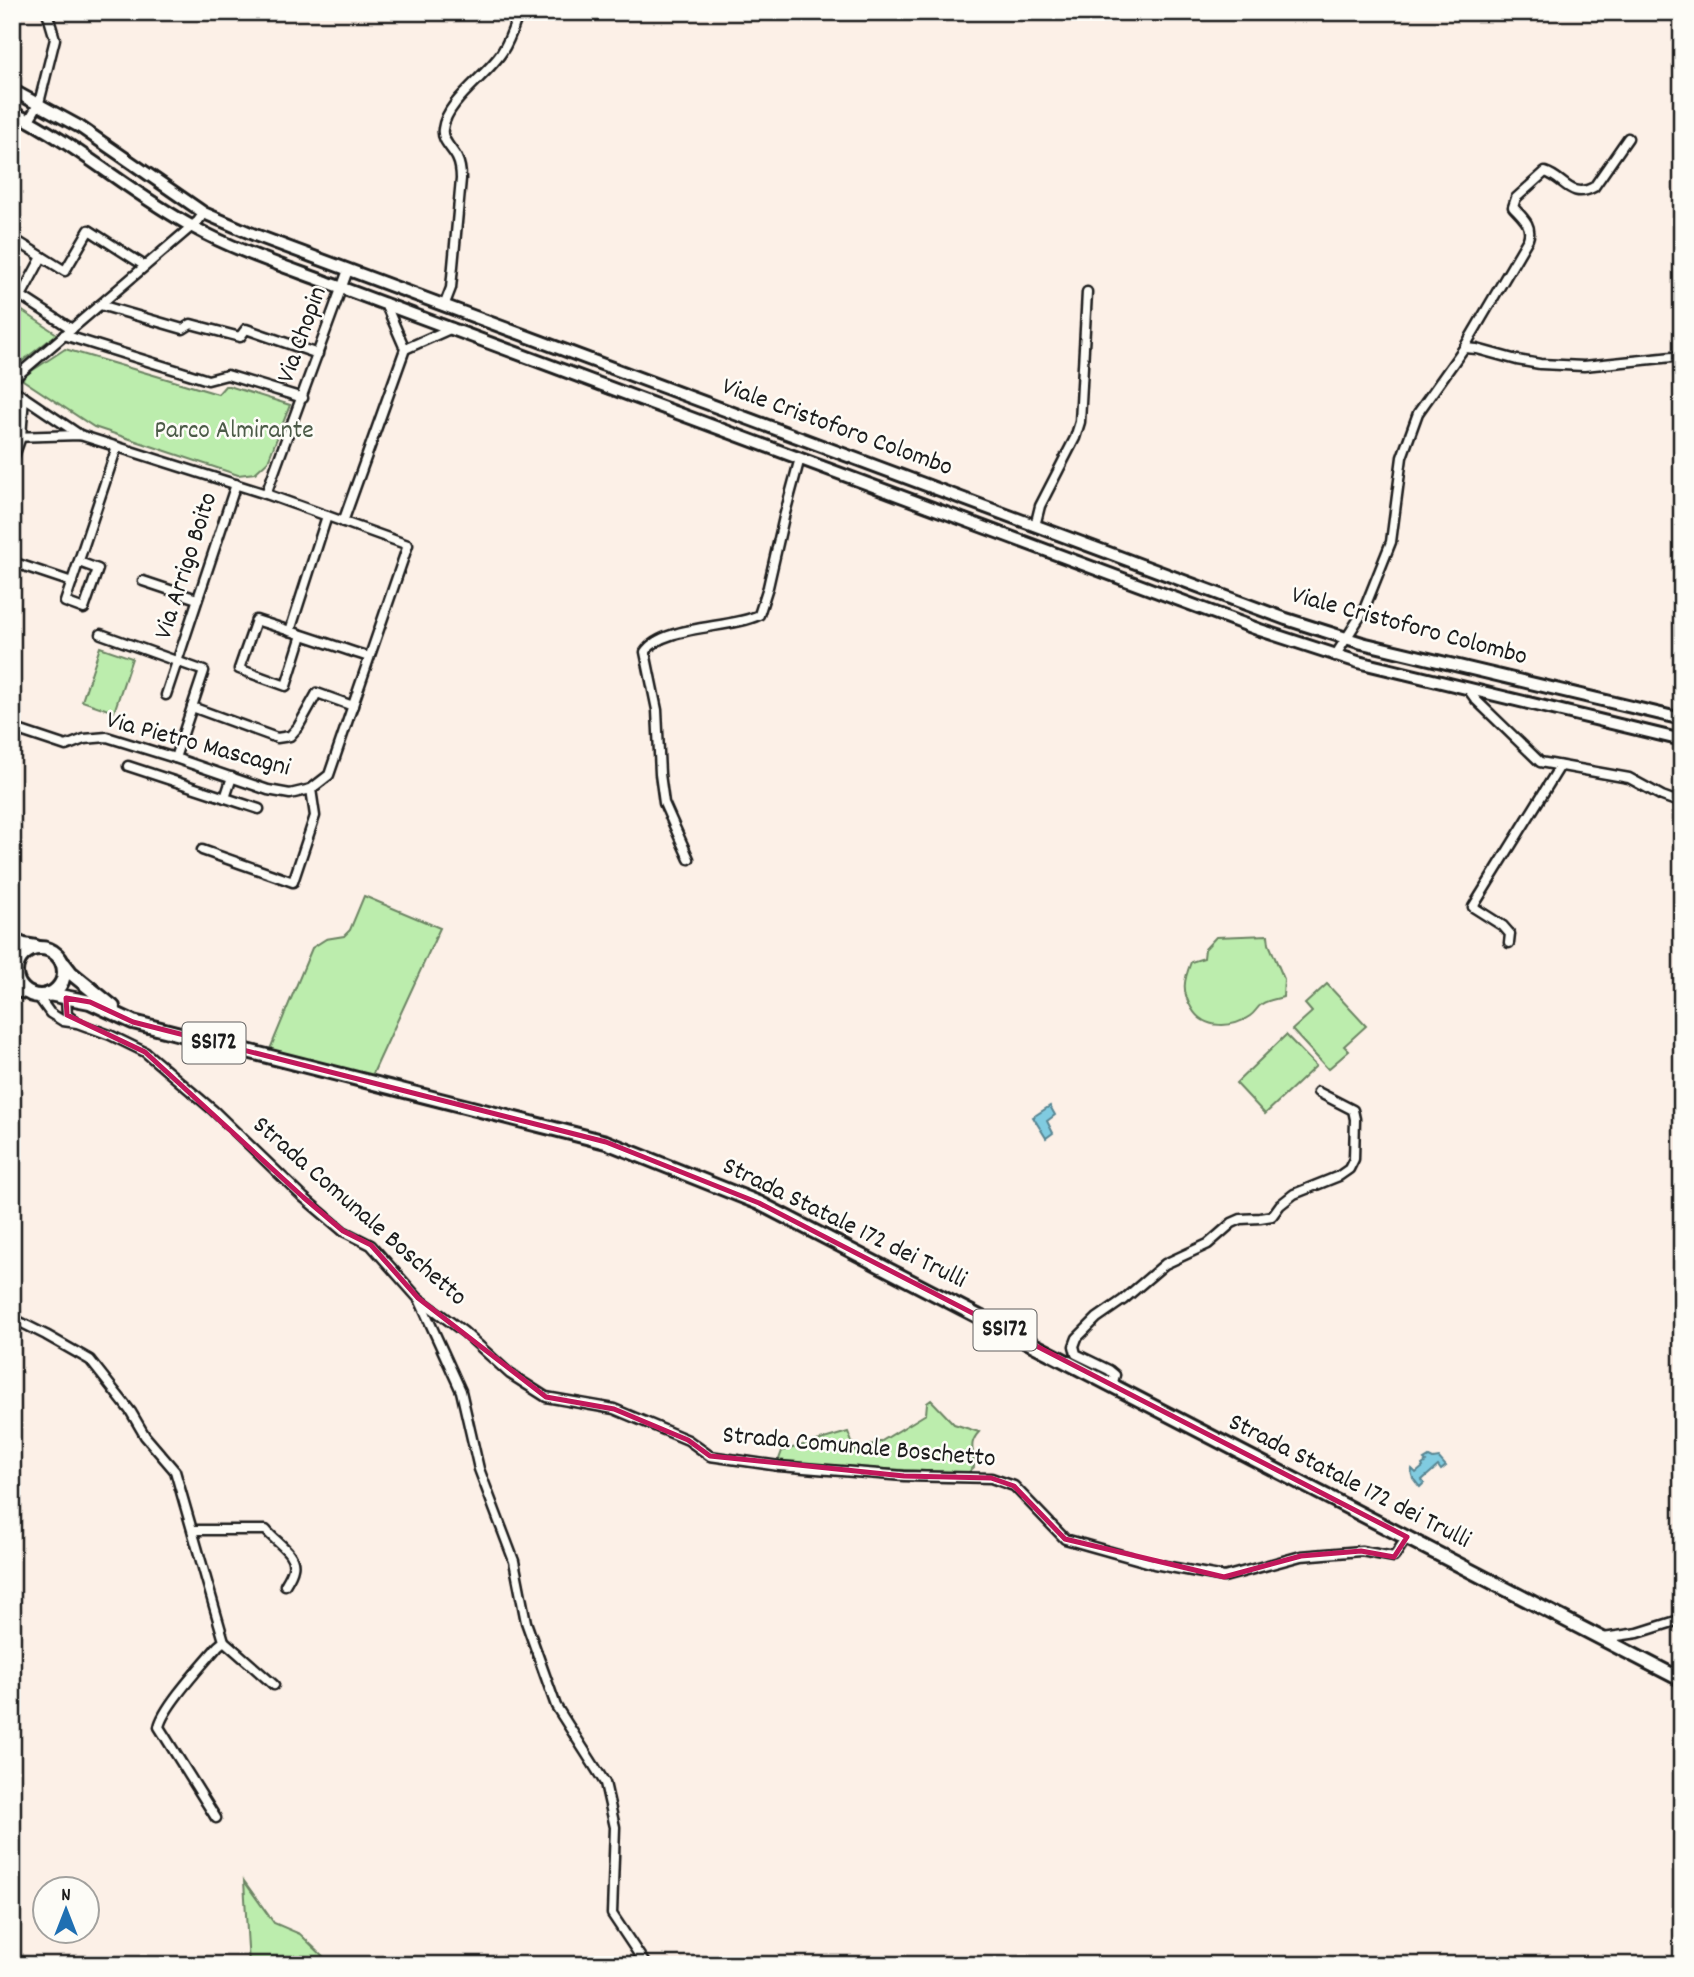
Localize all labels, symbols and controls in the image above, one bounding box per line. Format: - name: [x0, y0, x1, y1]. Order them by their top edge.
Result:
- street label: Via Chopin: [268, 281, 338, 389]
- street label: Viale Cristoforo Colombo: [716, 369, 958, 487]
- park label: Parco Almirante: [154, 413, 314, 450]
- street label: Via Arrigo Boito: [146, 488, 228, 644]
- street label: Viale Cristoforo Colombo: [1287, 578, 1531, 676]
- street label: Via Pietro Mascagni: [102, 703, 294, 787]
- road number: SS172: [182, 1023, 246, 1064]
- street label: Strada Comunale Boschetto: [243, 1108, 475, 1316]
- street label: Strada Statale 172 dei Trulli: [716, 1149, 973, 1299]
- road number: SS172: [974, 1310, 1036, 1350]
- street label: Strada Statale 172 dei Trulli: [1221, 1405, 1477, 1559]
- street label: Strada Comunale Boschetto: [721, 1418, 997, 1478]
- north arrow: [32, 1876, 102, 1946]
- text: N: [61, 1883, 71, 1910]

